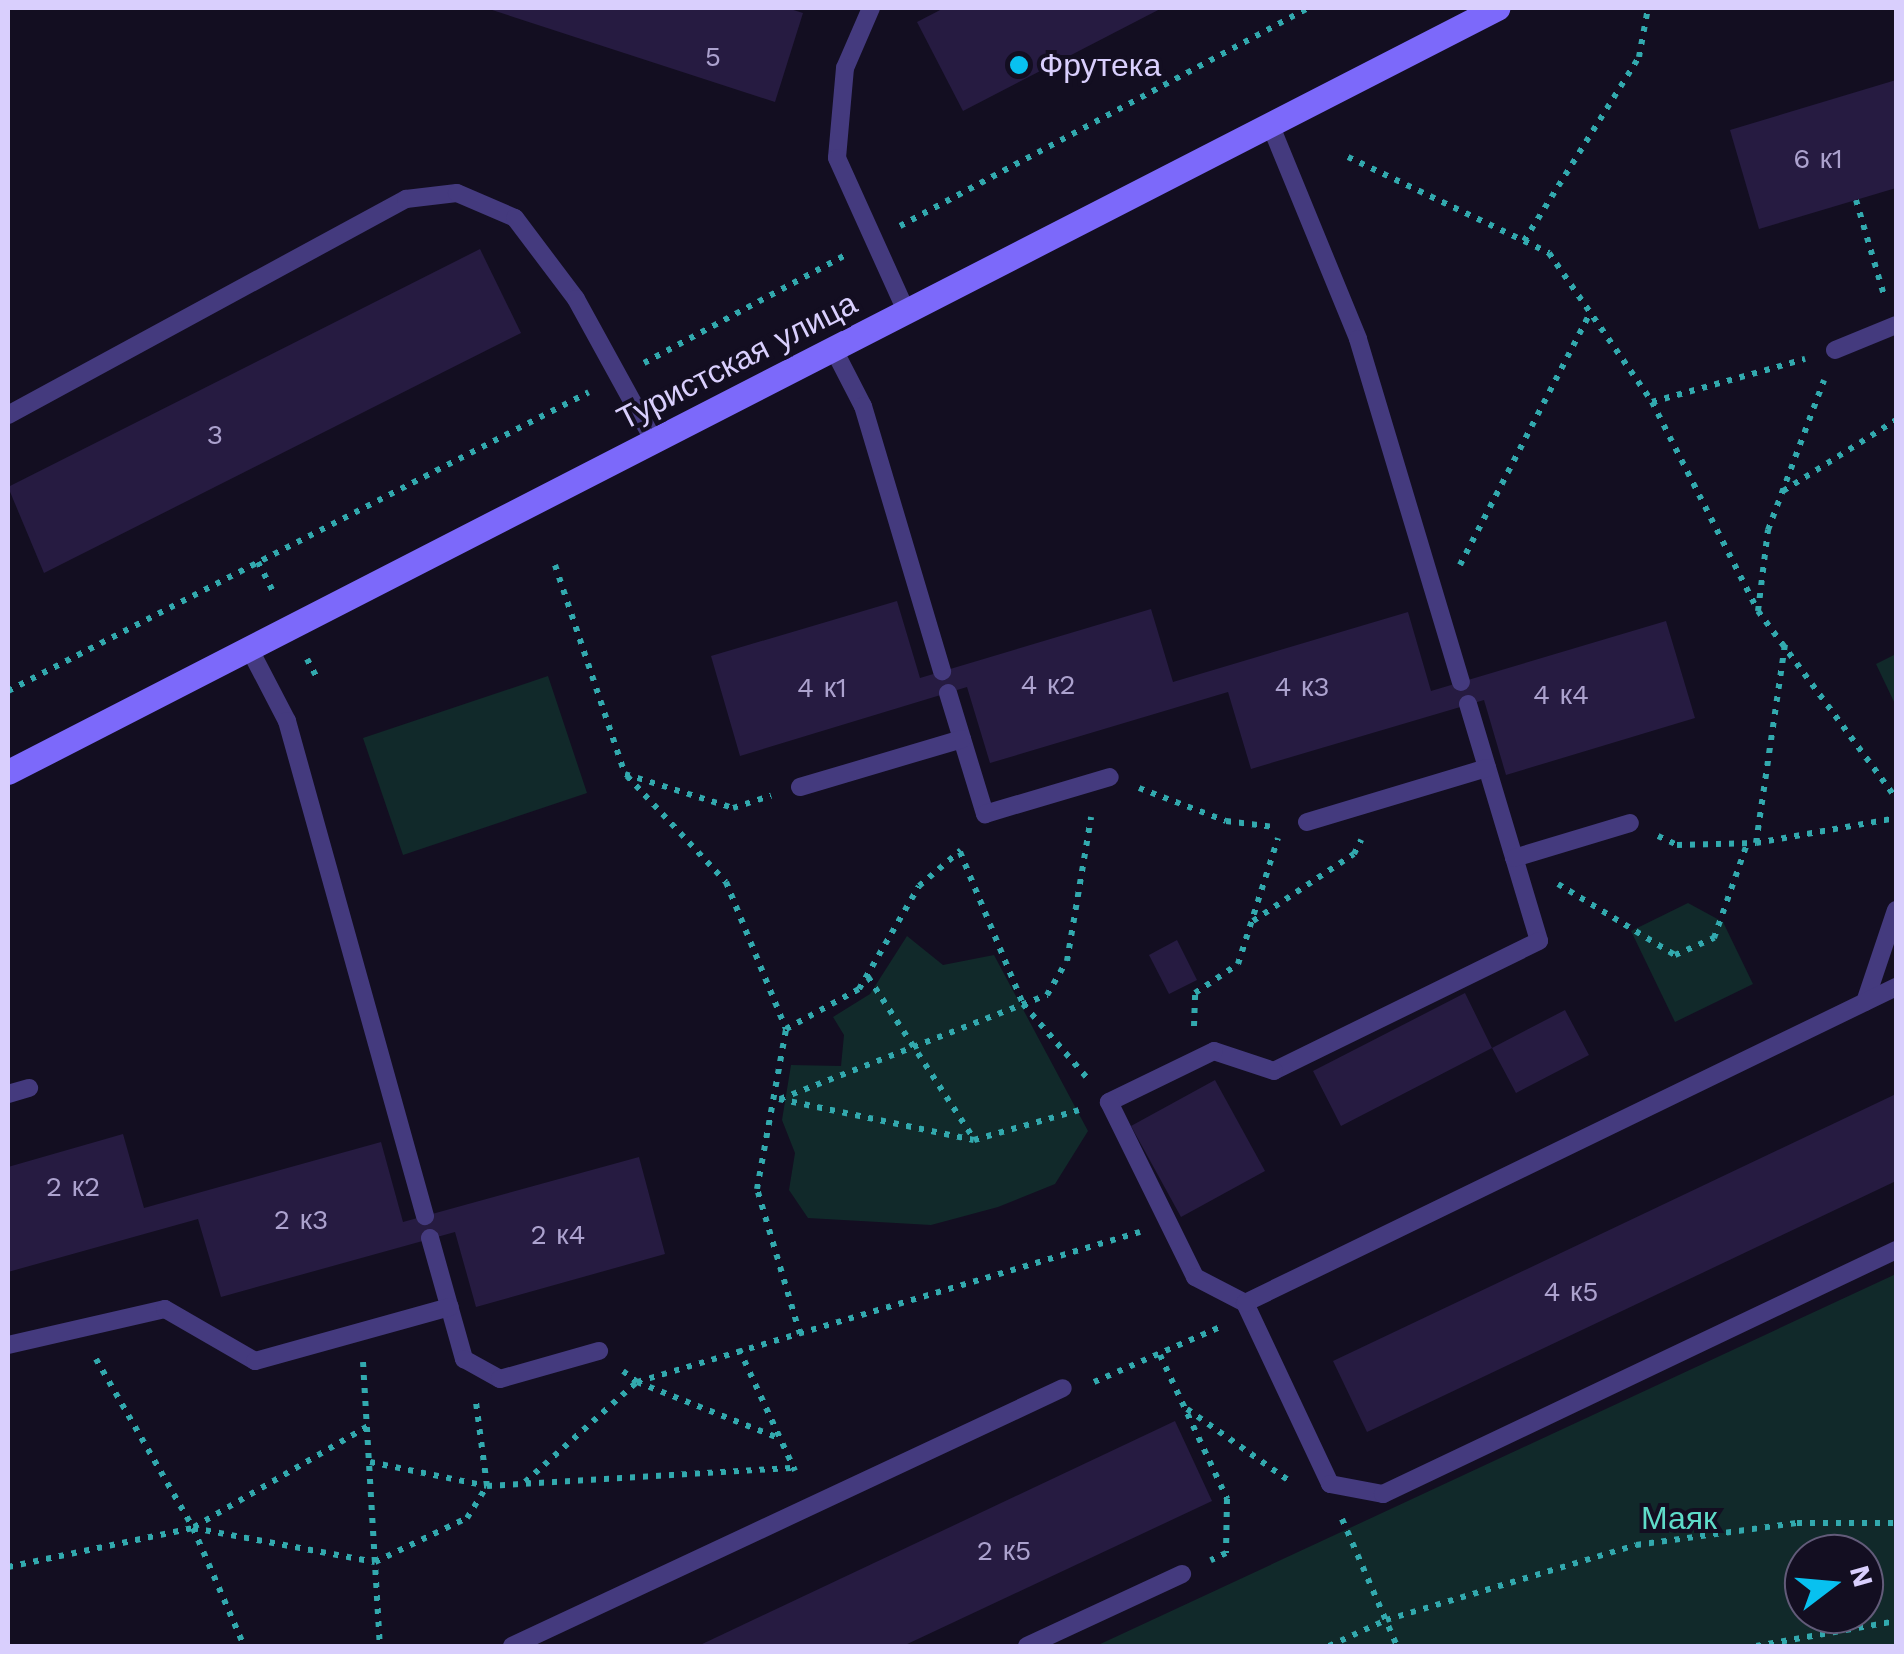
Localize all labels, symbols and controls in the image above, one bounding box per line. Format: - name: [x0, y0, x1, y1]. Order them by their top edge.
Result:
- house number: 5: [705, 40, 721, 74]
- place label: Фрутека: [1039, 46, 1161, 84]
- marker: Фрутека: [1008, 54, 1030, 76]
- house number: 6 к1: [1793, 142, 1843, 176]
- street label: Туристская улица: [611, 284, 863, 438]
- house number: 3: [207, 418, 223, 452]
- house number: 4 к2: [1020, 668, 1076, 702]
- house number: 4 к3: [1274, 670, 1330, 704]
- house number: 4 к1: [797, 671, 847, 705]
- house number: 4 к4: [1533, 678, 1589, 712]
- house number: 2 к2: [46, 1170, 100, 1204]
- house number: 2 к3: [274, 1203, 328, 1237]
- house number: 2 к4: [530, 1218, 586, 1252]
- house number: 4 к5: [1543, 1275, 1599, 1309]
- park label: Маяк: [1641, 1499, 1717, 1537]
- house number: 2 к5: [977, 1534, 1031, 1568]
- north arrow: [1784, 1534, 1884, 1634]
- text: N: [1843, 1562, 1880, 1591]

